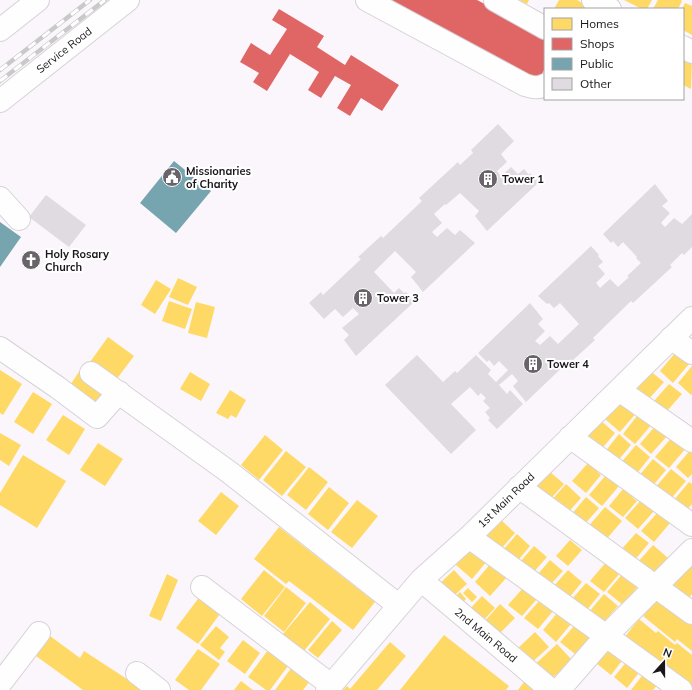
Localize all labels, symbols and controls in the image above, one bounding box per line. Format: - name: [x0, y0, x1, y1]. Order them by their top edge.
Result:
- legend: [544, 8, 684, 100]
- text: Homes: [580, 16, 619, 31]
- street label: Service Road: [33, 24, 95, 76]
- text: Shops: [580, 36, 615, 51]
- text: Public: [580, 56, 614, 71]
- text: Other: [580, 76, 612, 91]
- place label: Missionaries of Charity: [186, 164, 252, 191]
- public building icon: Missionaries of Charity: [161, 166, 183, 188]
- building icon: Tower 1: [477, 168, 499, 190]
- place label: Tower 1: [502, 172, 544, 186]
- place label: Holy Rosary Church: [45, 247, 109, 274]
- church icon: Holy Rosary Church: [20, 249, 42, 271]
- building icon: Tower 3: [352, 287, 374, 309]
- place label: Tower 3: [377, 291, 419, 305]
- building icon: Tower 4: [522, 353, 544, 375]
- place label: Tower 4: [547, 357, 589, 371]
- street label: 1st Main Road: [475, 469, 537, 531]
- street label: 2nd Main Road: [452, 605, 520, 665]
- north arrow: [644, 642, 684, 682]
- text: N: [661, 645, 674, 661]

